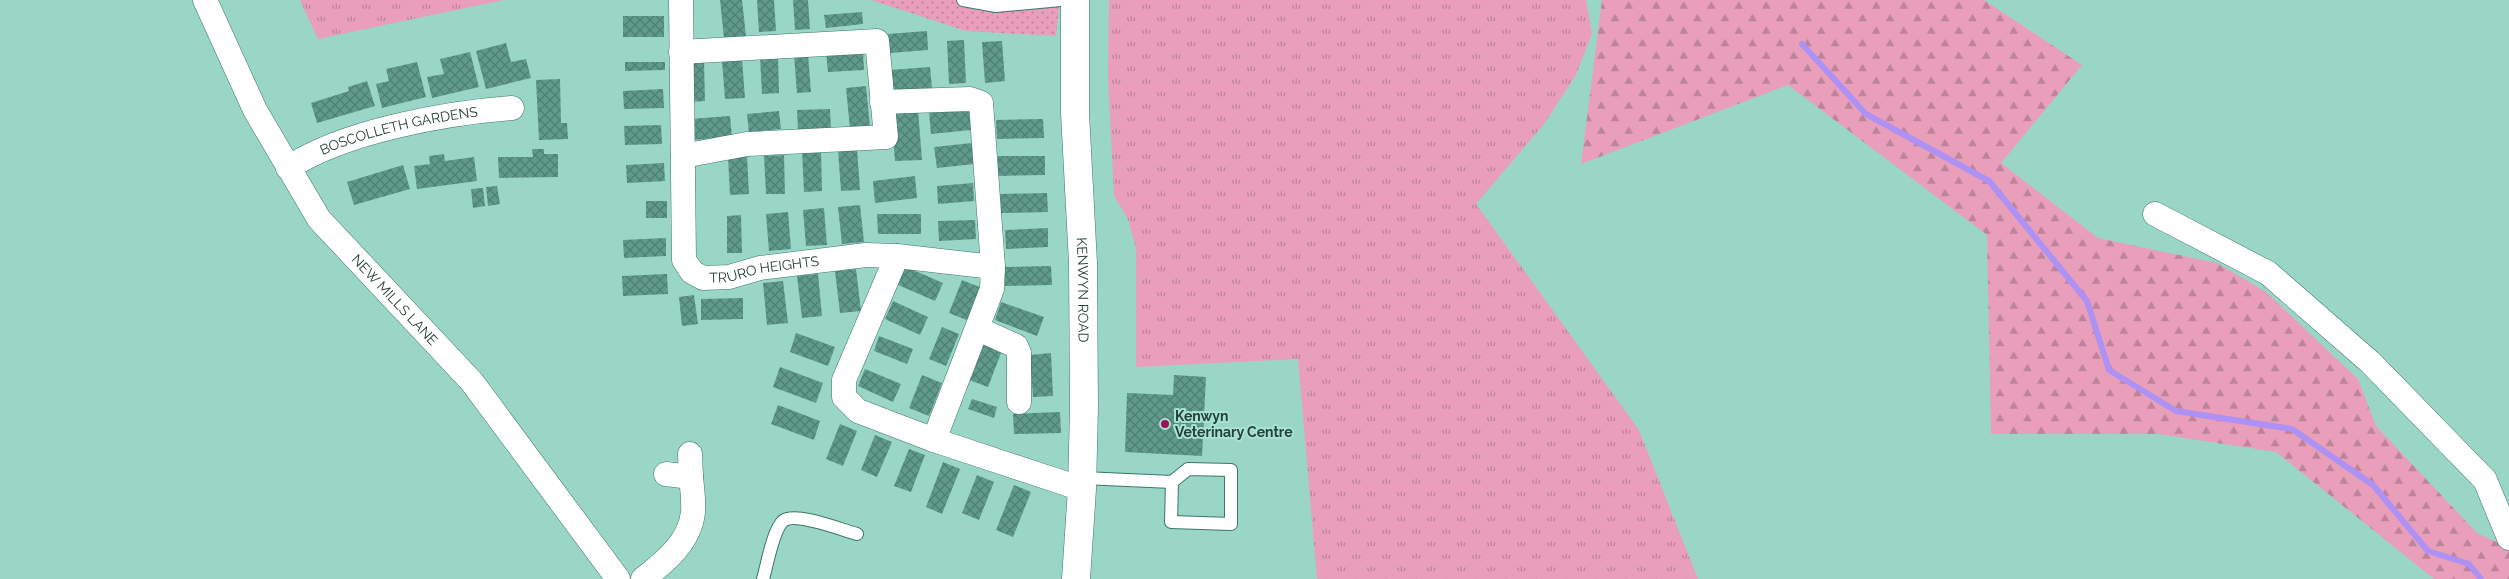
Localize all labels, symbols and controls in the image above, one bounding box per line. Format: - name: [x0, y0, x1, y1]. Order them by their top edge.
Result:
- street label: BOSCOLLETH GARDENS: [317, 103, 479, 158]
- street label: KENWYN ROAD: [1074, 237, 1092, 343]
- street label: NEW MILLS LANE: [349, 251, 441, 348]
- street label: TRURO HEIGHTS: [709, 253, 820, 286]
- place label: Kenwyn Veterinary Centre: [1175, 408, 1293, 440]
- marker: Kenwyn Veterinary Centre: [1159, 418, 1171, 430]

